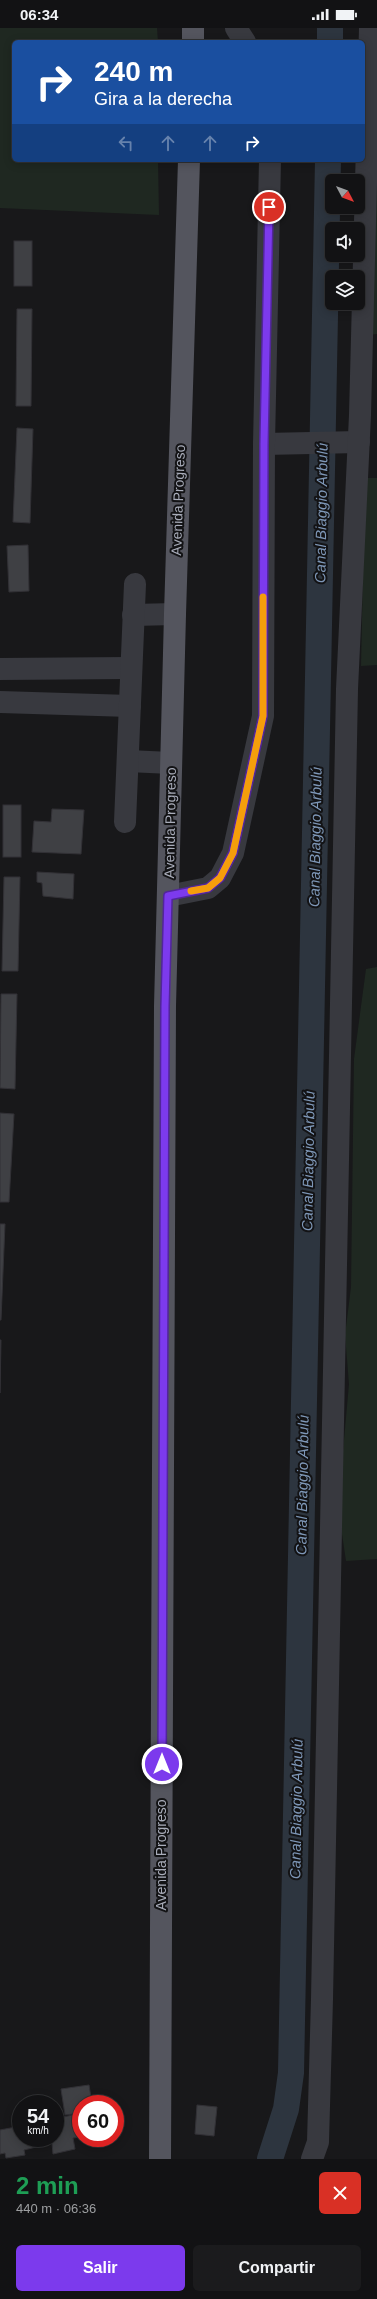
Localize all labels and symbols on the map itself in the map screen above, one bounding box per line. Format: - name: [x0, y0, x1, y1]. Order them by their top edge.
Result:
- north arrow: [325, 174, 365, 214]
- pin: [252, 190, 286, 224]
- water label: Canal Biaggio Arbulú: [311, 442, 331, 583]
- street label: Avenida Progreso: [168, 444, 188, 556]
- water label: Canal Biaggio Arbulú: [305, 766, 325, 907]
- street label: Avenida Progreso: [161, 767, 179, 879]
- water label: Canal Biaggio Arbulú: [298, 1090, 318, 1231]
- water label: Canal Biaggio Arbulú: [292, 1414, 312, 1555]
- water label: Canal Biaggio Arbulú: [286, 1738, 306, 1879]
- position arrow: [141, 1743, 183, 1785]
- street label: Avenida Progreso: [153, 1799, 169, 1911]
- speed limit sign: 60: [72, 2095, 124, 2147]

